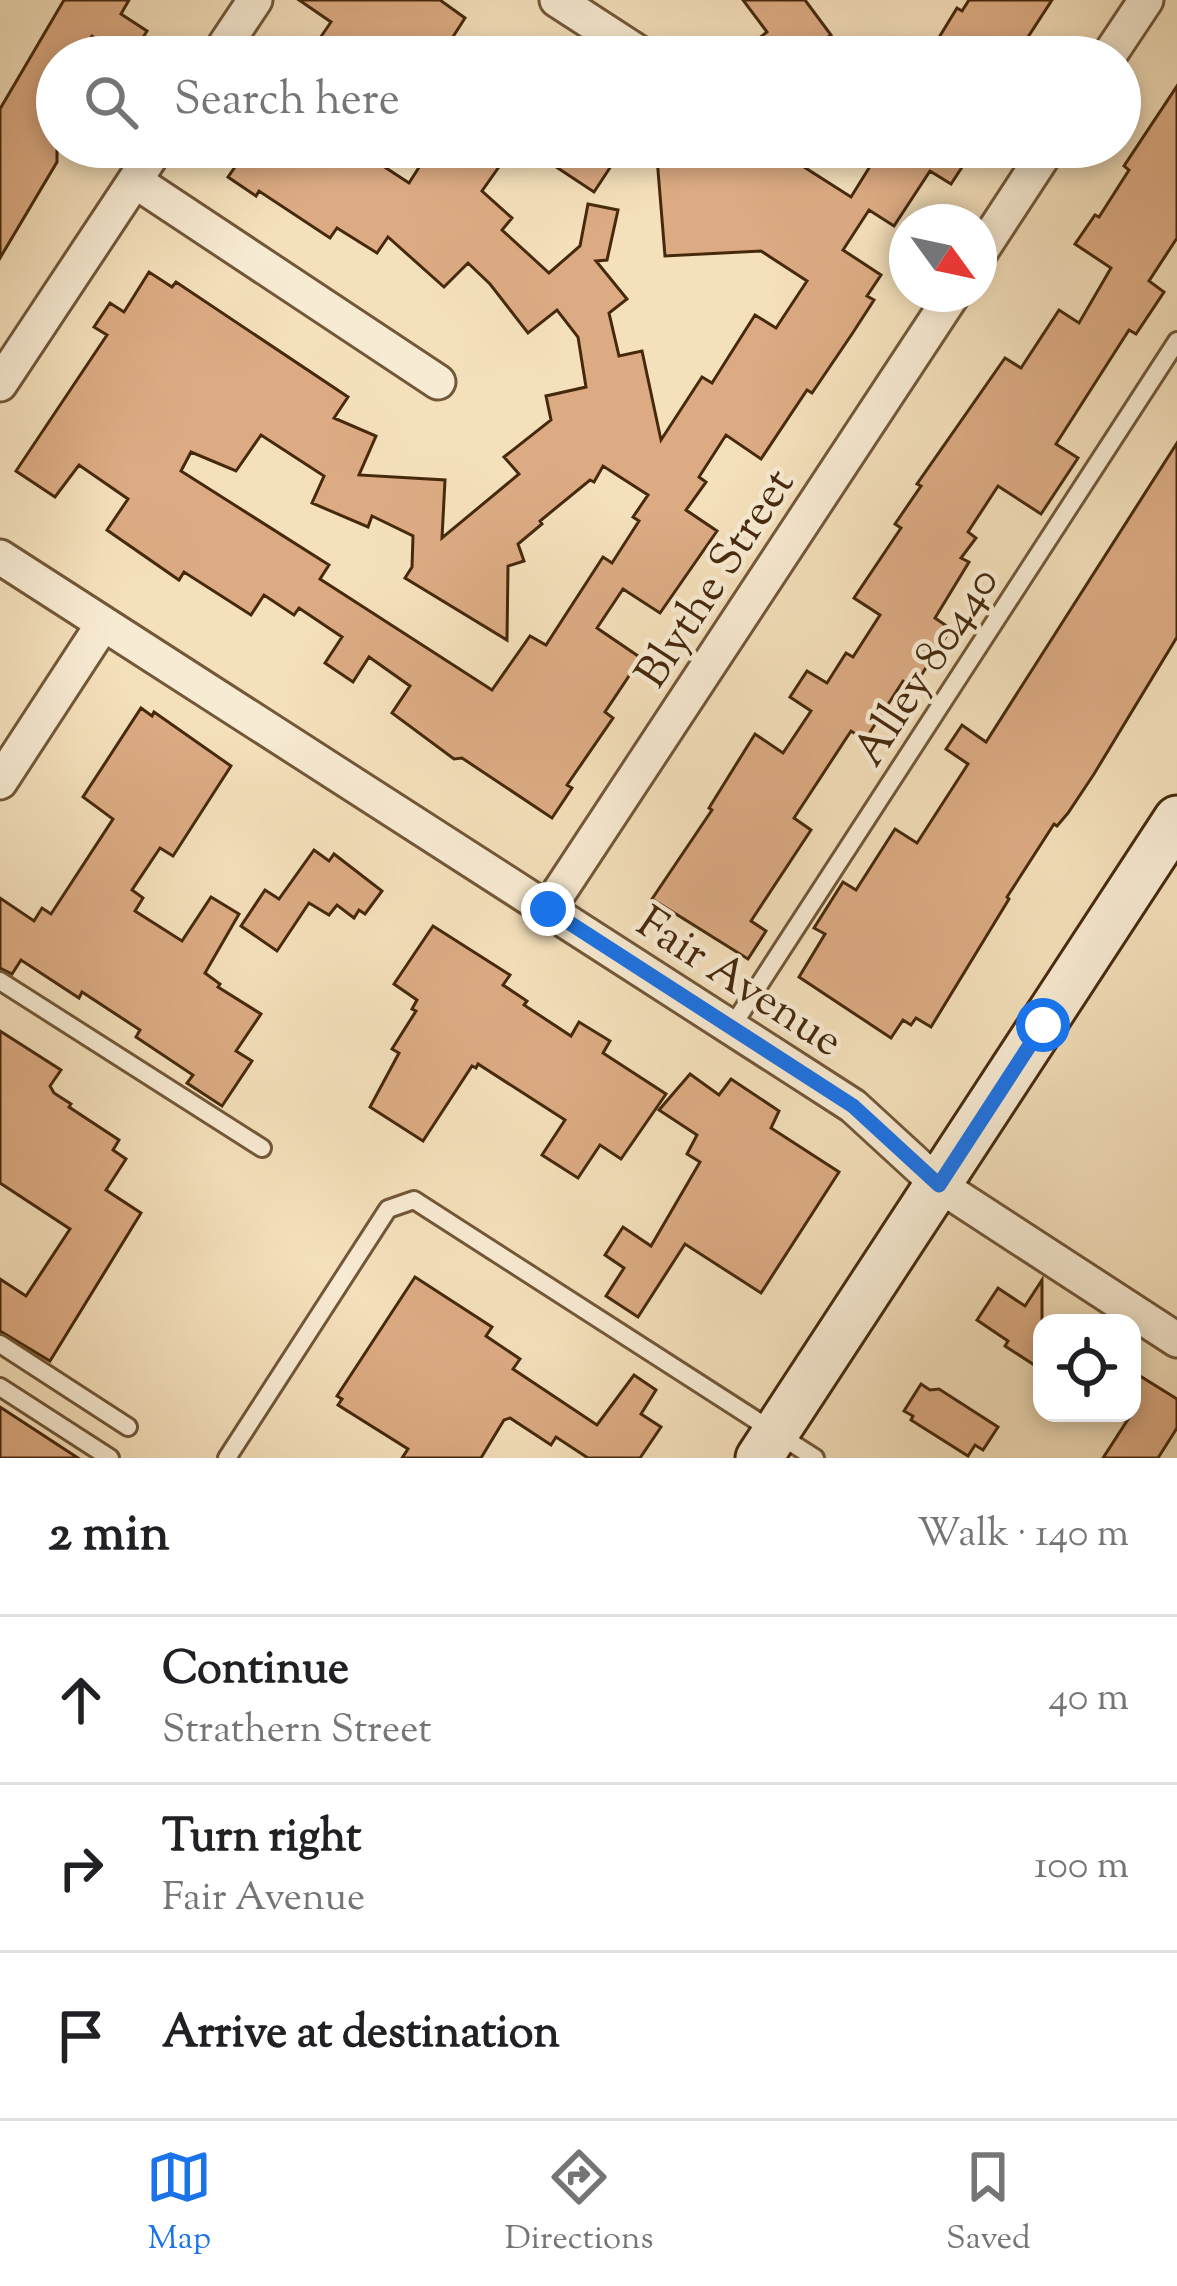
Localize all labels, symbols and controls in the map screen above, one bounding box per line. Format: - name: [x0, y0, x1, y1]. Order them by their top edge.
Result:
- search box: [36, 36, 1141, 168]
- icon: search: [78, 69, 144, 135]
- text: Search here: [174, 70, 400, 135]
- north arrow: [889, 204, 997, 312]
- street label: Blythe Street: [622, 457, 813, 703]
- street label: Alley 80440: [840, 555, 1018, 781]
- route end: [521, 882, 575, 936]
- street label: Fair Avenue: [622, 894, 854, 1076]
- route start: [1016, 998, 1070, 1052]
- map controls: [1033, 1314, 1141, 1422]
- button: locate: [1033, 1314, 1141, 1422]
- text: 2 min: [48, 1500, 170, 1573]
- text: Walk · 140 m: [917, 1508, 1129, 1564]
- text: Continue: [162, 1639, 349, 1704]
- icon: ahead: [48, 1667, 114, 1733]
- text: 40 m: [1049, 1672, 1129, 1728]
- text: Strathern Street: [162, 1704, 432, 1760]
- text: Turn right: [162, 1807, 361, 1872]
- icon: right: [48, 1835, 114, 1901]
- text: 100 m: [1034, 1840, 1129, 1896]
- text: Fair Avenue: [162, 1872, 365, 1928]
- icon: arrive: [48, 2003, 114, 2069]
- text: Arrive at destination: [162, 2003, 560, 2068]
- tab: Map: [146, 2144, 212, 2264]
- tab: Directions: [505, 2144, 654, 2264]
- tab: Saved: [946, 2144, 1031, 2264]

